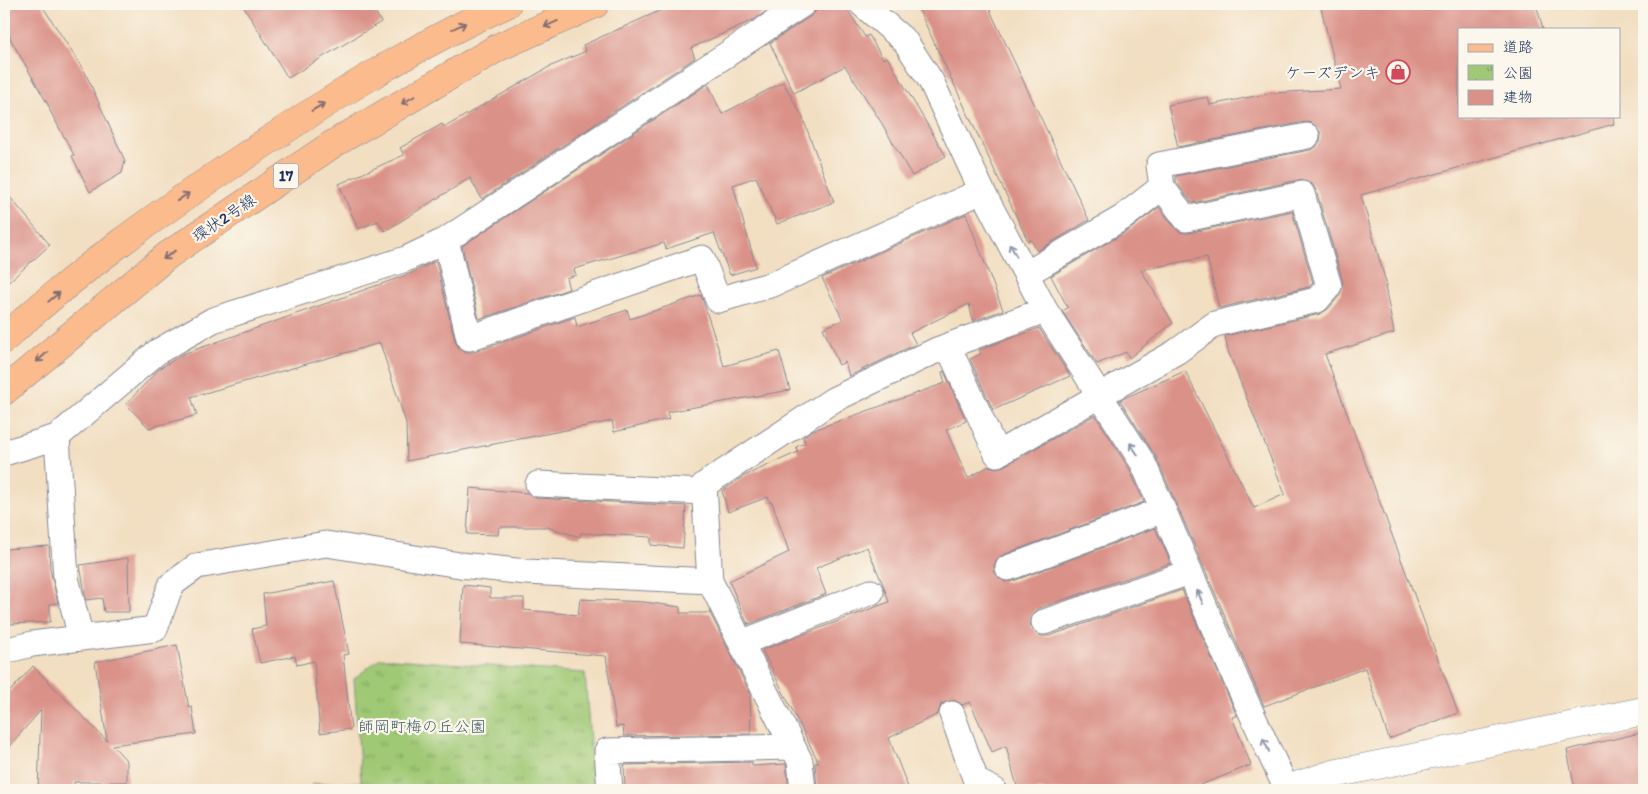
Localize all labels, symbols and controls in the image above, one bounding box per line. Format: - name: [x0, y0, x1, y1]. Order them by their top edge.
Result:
- one-way arrow: [544, 19, 559, 29]
- one-way arrow: [451, 20, 466, 30]
- legend: [1458, 28, 1620, 118]
- text: 道路: [1503, 38, 1533, 56]
- shop icon: ケーズデンキ: [1385, 59, 1411, 85]
- place label: ケーズデンキ: [1285, 63, 1380, 82]
- text: 公園: [1503, 64, 1533, 82]
- text: 建物: [1503, 88, 1533, 106]
- one-way arrow: [401, 96, 416, 106]
- one-way arrow: [311, 102, 325, 112]
- road number: 17: [274, 164, 298, 188]
- street label: 環状2号線: [189, 190, 259, 246]
- one-way arrow: [176, 192, 190, 202]
- one-way arrow: [1008, 243, 1017, 258]
- one-way arrow: [162, 250, 176, 260]
- one-way arrow: [48, 291, 61, 302]
- one-way arrow: [36, 352, 49, 363]
- one-way arrow: [1129, 442, 1139, 456]
- one-way arrow: [1195, 590, 1205, 605]
- park label: 師岡町梅の丘公園: [358, 717, 486, 736]
- one-way arrow: [1261, 738, 1271, 753]

